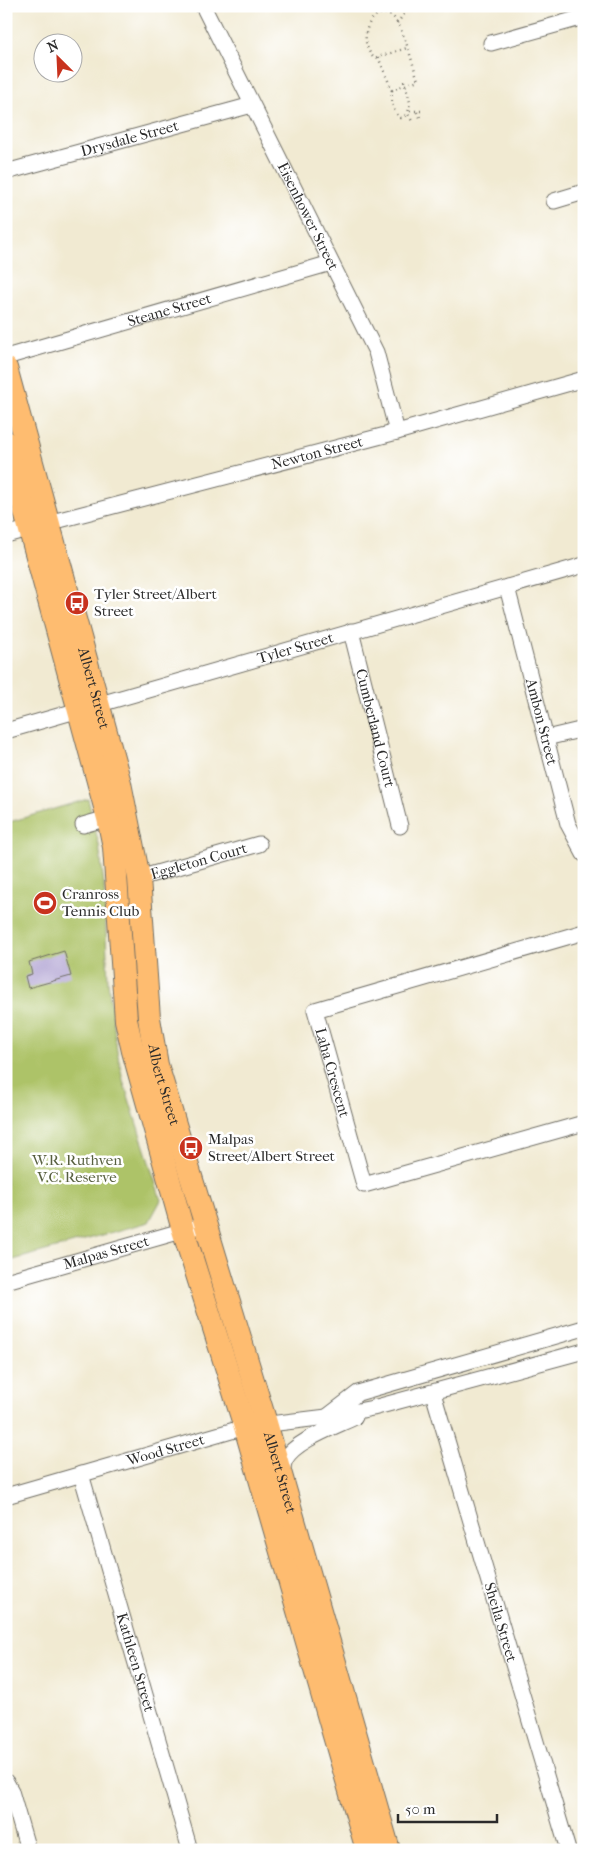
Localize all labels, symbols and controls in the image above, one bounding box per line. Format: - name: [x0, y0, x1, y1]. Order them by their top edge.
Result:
- north arrow: [32, 32, 82, 82]
- text: N: [45, 37, 62, 57]
- street label: Drysdale Street: [79, 116, 181, 160]
- street label: Eisenhower Street: [274, 159, 343, 274]
- street label: Steane Street: [125, 289, 214, 330]
- street label: Newton Street: [269, 432, 365, 473]
- place label: Tyler Street/Albert Street: [94, 585, 218, 620]
- bus stop icon: Tyler Street/Albert Street: [64, 590, 90, 616]
- street label: Tyler Street: [255, 628, 336, 667]
- street label: Albert Street: [74, 644, 114, 732]
- street label: Cumberland Court: [352, 667, 399, 790]
- street label: Ambon Street: [522, 675, 562, 768]
- street label: Eggleton Court: [148, 839, 250, 883]
- place label: Cranross Tennis Club: [62, 885, 139, 920]
- sports icon: Cranross Tennis Club: [32, 890, 58, 916]
- street label: Laha Crescent: [311, 1026, 354, 1120]
- street label: Albert Street: [144, 1042, 184, 1128]
- place label: Malpas Street/Albert Street: [208, 1130, 336, 1165]
- bus stop icon: Malpas Street/Albert Street: [178, 1135, 204, 1161]
- park label: W.R. Ruthven V.C. Reserve: [31, 1151, 122, 1186]
- street label: Malpas Street: [61, 1232, 152, 1273]
- street label: Albert Street: [260, 1429, 301, 1516]
- street label: Wood Street: [124, 1430, 207, 1470]
- street label: Sheila Street: [480, 1580, 521, 1665]
- street label: Kathleen Street: [113, 1611, 159, 1714]
- scale bar: [398, 1791, 496, 1823]
- text: 50 m: [405, 1800, 436, 1818]

